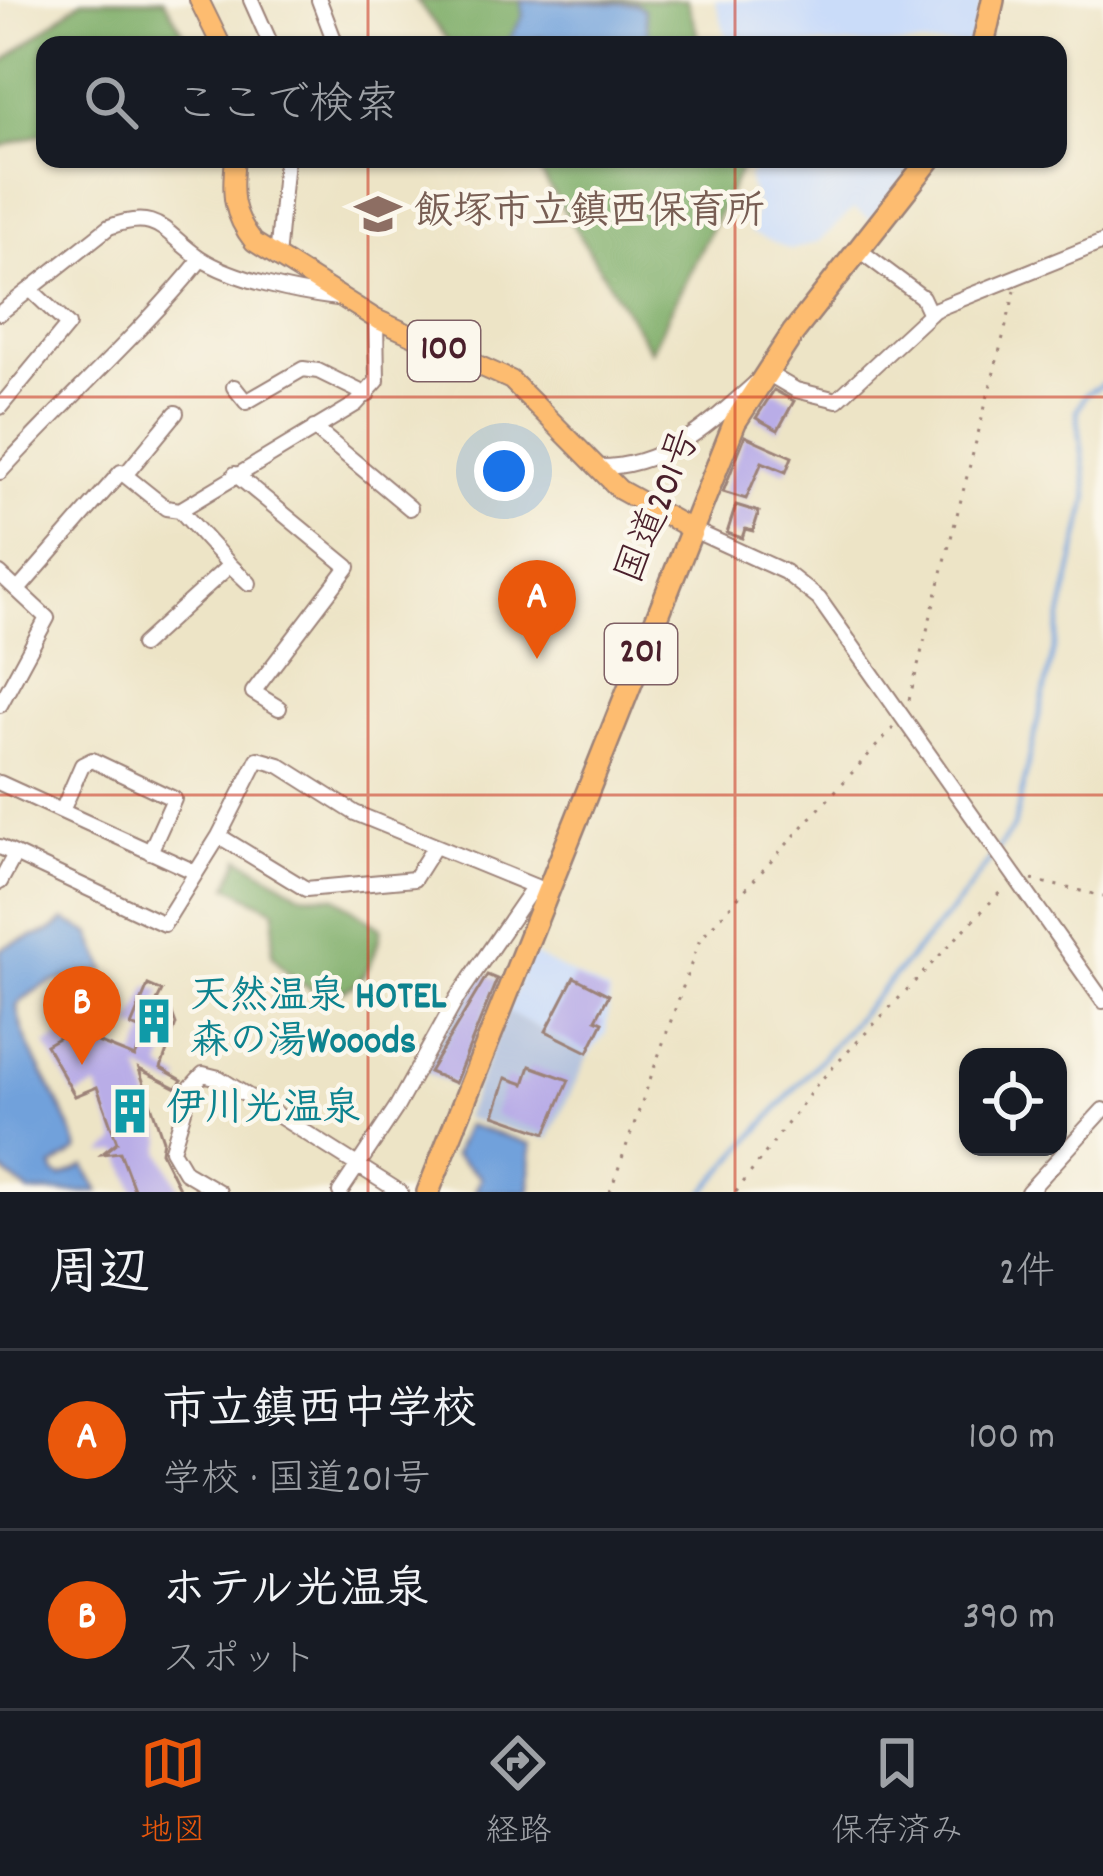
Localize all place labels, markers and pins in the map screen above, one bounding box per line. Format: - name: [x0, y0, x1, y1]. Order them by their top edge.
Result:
- place label: 飯塚市立鎮西保育所: [414, 187, 765, 242]
- school or university icon: 飯塚市立鎮西保育所: [353, 189, 403, 239]
- pin: A: [498, 560, 576, 659]
- pin: B: [43, 966, 121, 1065]
- place label: 天然温泉 HOTEL 森の湯Wooods: [190, 972, 447, 1072]
- building icon: 天然温泉 HOTEL 森の湯Wooods: [129, 996, 179, 1046]
- place label: 伊川光温泉: [166, 1084, 361, 1139]
- building icon: 伊川光温泉: [105, 1086, 155, 1136]

